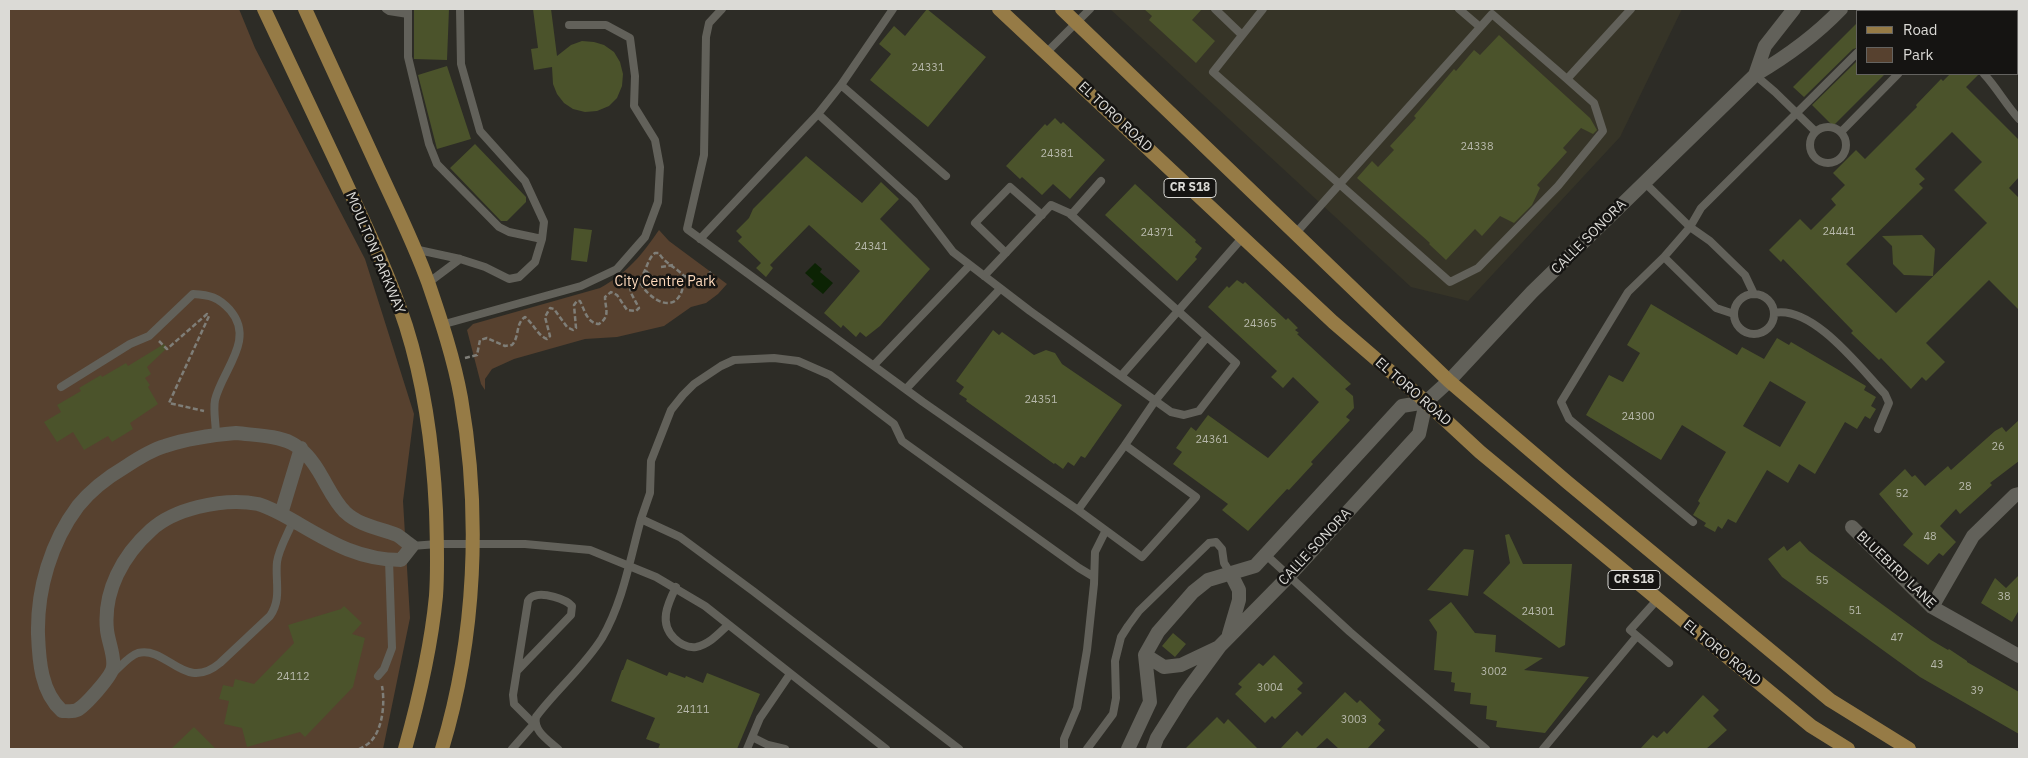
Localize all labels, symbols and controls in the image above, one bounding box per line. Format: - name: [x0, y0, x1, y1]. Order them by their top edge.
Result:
- legend: [1856, 10, 2018, 75]
- text: Road: [1903, 20, 1938, 39]
- text: Park: [1903, 45, 1933, 64]
- house number: 24331: [912, 61, 944, 75]
- street label: EL TORO ROAD: [1075, 78, 1155, 156]
- house number: 24338: [1461, 140, 1493, 154]
- house number: 24381: [1041, 147, 1073, 161]
- road number: CR S18: [1164, 178, 1216, 198]
- street label: MOULTON PARKWAY: [342, 189, 408, 317]
- street label: CALLE SONORA: [1548, 196, 1630, 278]
- house number: 24441: [1823, 225, 1855, 239]
- house number: 24371: [1141, 226, 1173, 240]
- house number: 24341: [855, 240, 887, 254]
- park label: City Centre Park: [614, 274, 716, 290]
- house number: 24365: [1244, 317, 1276, 331]
- street label: EL TORO ROAD: [1372, 354, 1454, 430]
- house number: 24351: [1025, 393, 1057, 407]
- house number: 24300: [1622, 410, 1654, 424]
- house number: 24361: [1196, 433, 1228, 447]
- house number: 26: [1991, 440, 2005, 454]
- house number: 28: [1958, 480, 1972, 494]
- house number: 52: [1895, 487, 1909, 501]
- street label: CALLE SONORA: [1275, 505, 1355, 589]
- street label: BLUEBIRD LANE: [1853, 528, 1939, 612]
- house number: 48: [1923, 530, 1937, 544]
- road number: CR S18: [1608, 570, 1660, 590]
- house number: 55: [1815, 574, 1829, 588]
- house number: 38: [1997, 590, 2011, 604]
- house number: 51: [1848, 604, 1862, 618]
- house number: 24301: [1522, 605, 1554, 619]
- street label: EL TORO ROAD: [1680, 617, 1764, 689]
- house number: 47: [1890, 631, 1904, 645]
- house number: 43: [1930, 658, 1944, 672]
- house number: 3002: [1481, 665, 1507, 679]
- house number: 24112: [277, 670, 309, 684]
- house number: 3004: [1257, 681, 1283, 695]
- house number: 39: [1970, 684, 1984, 698]
- house number: 24111: [677, 703, 709, 717]
- house number: 3003: [1341, 713, 1367, 727]

